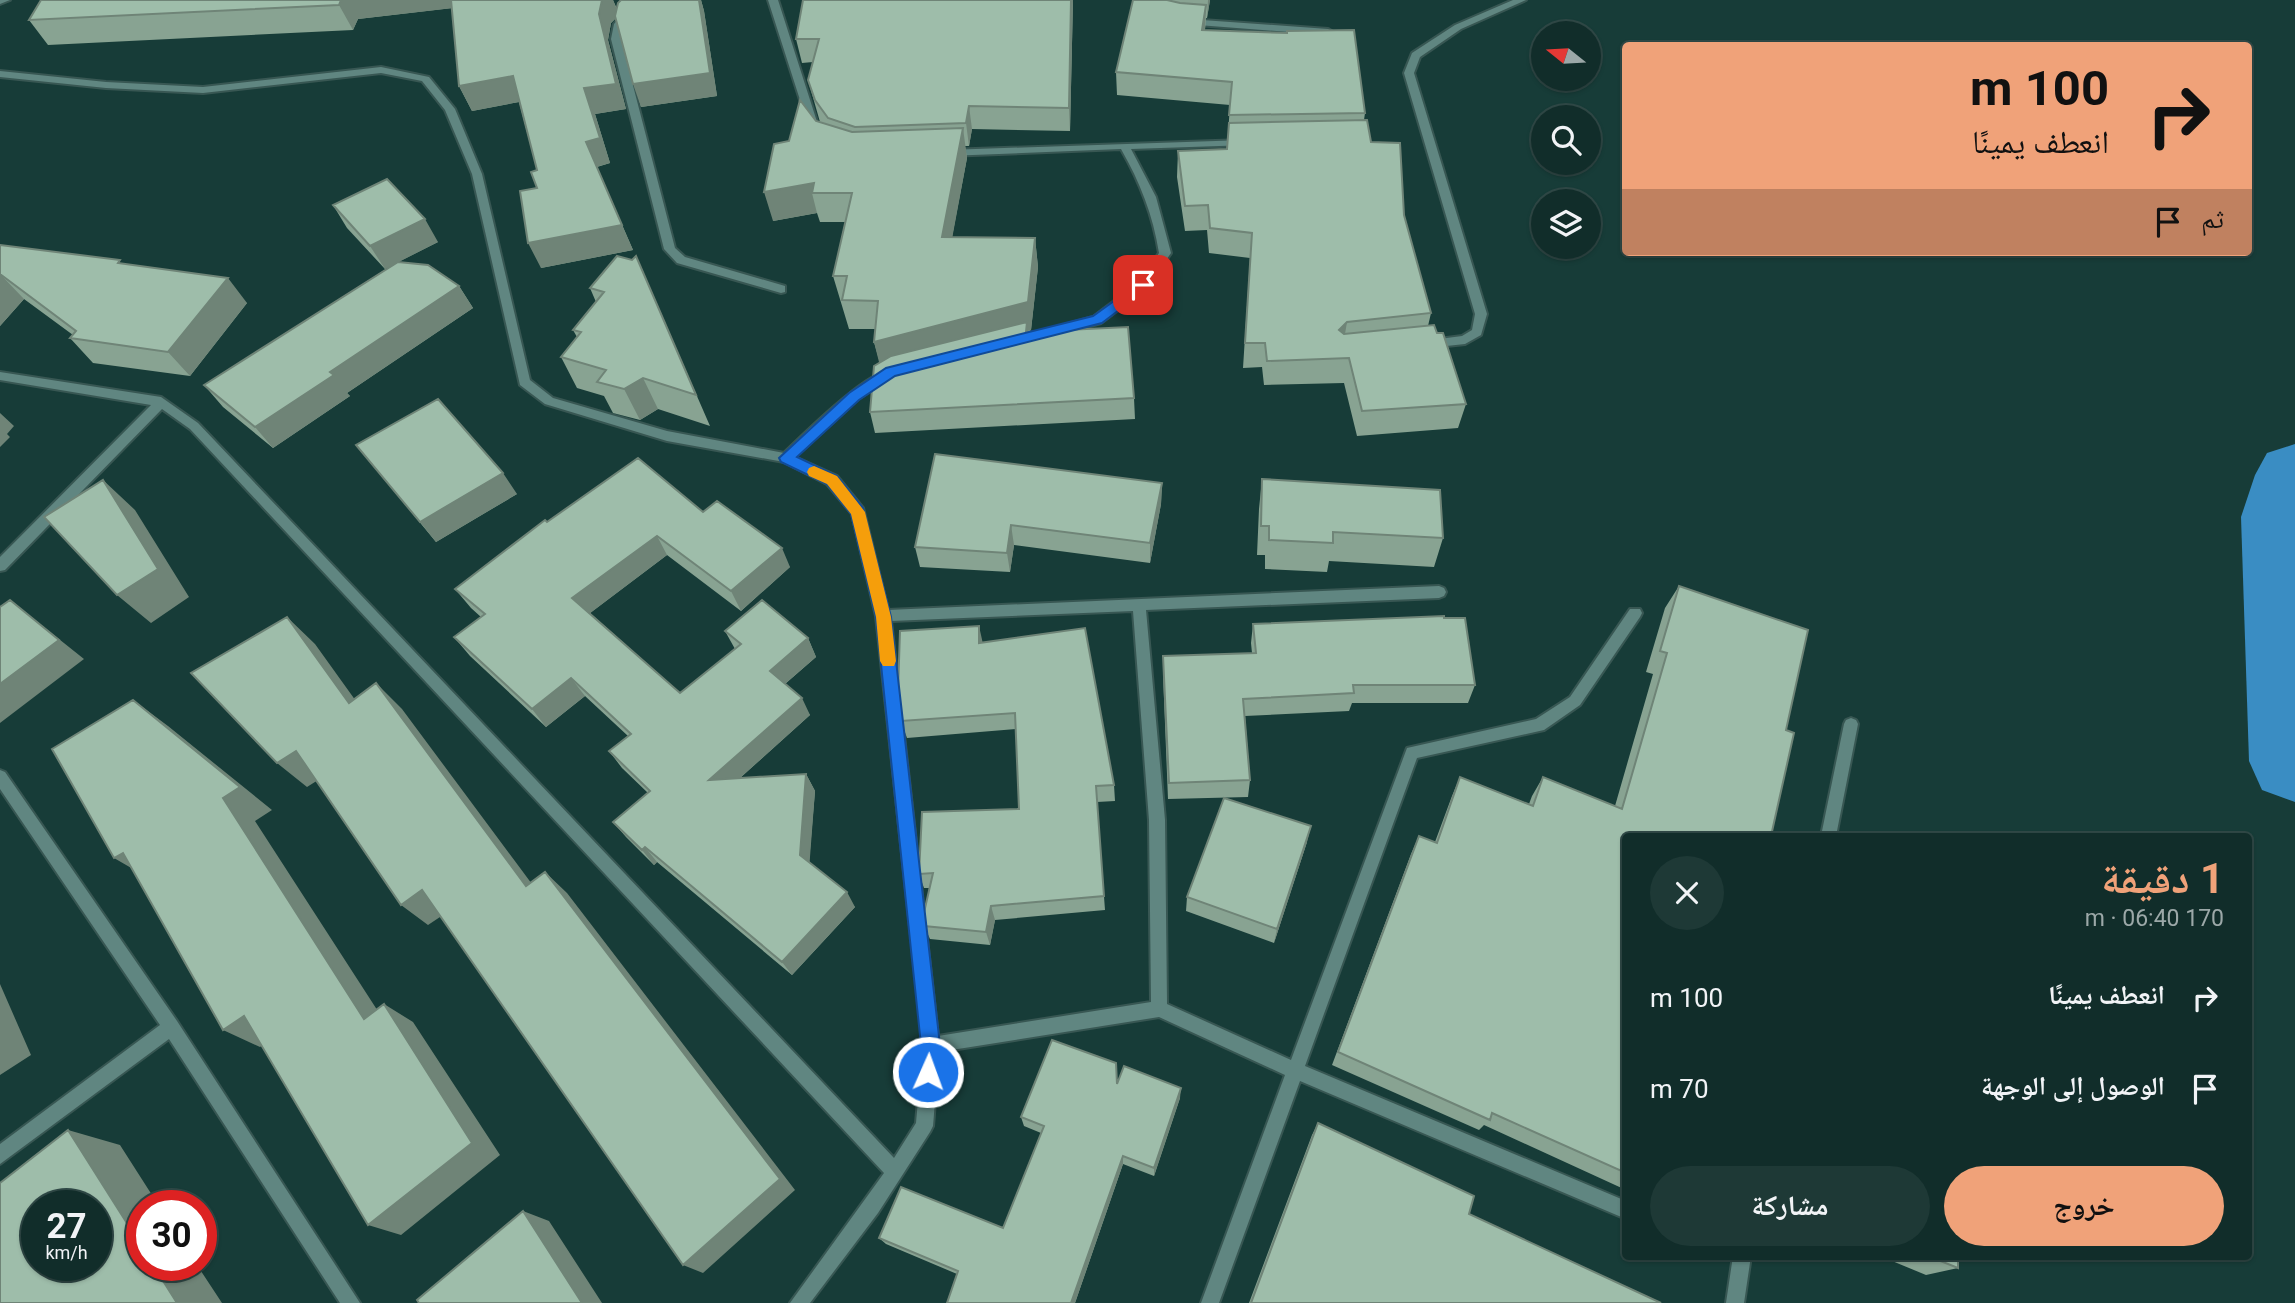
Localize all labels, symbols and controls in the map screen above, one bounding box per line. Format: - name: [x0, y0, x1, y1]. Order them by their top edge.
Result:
- north arrow: [1531, 21, 1601, 91]
- map controls: [1531, 21, 1601, 259]
- text: 100 m: [1970, 60, 2109, 117]
- icon: right: [2133, 70, 2224, 161]
- button: search: [1531, 105, 1601, 175]
- text: انعطف يمينًا: [1972, 123, 2109, 161]
- button: layers: [1531, 189, 1601, 259]
- icon: arrive: [2149, 203, 2187, 241]
- text: ثم: [2201, 204, 2224, 234]
- pin: [1113, 255, 1173, 315]
- icon: arrive: [1124, 266, 1162, 304]
- text: 1 دقيقة: [2101, 854, 2224, 903]
- button: close: [1650, 856, 1724, 930]
- text: 170 m · 06:40: [2085, 905, 2224, 932]
- icon: right: [2186, 979, 2224, 1017]
- text: انعطف يمينًا: [2048, 980, 2165, 1010]
- text: 100 m: [1650, 983, 1723, 1013]
- position arrow: [891, 1035, 965, 1109]
- icon: arrive: [2186, 1070, 2224, 1108]
- text: الوصول إلى الوجهة: [1981, 1071, 2165, 1101]
- text: 70 m: [1650, 1074, 1709, 1104]
- button: مشاركة: [1650, 1166, 1930, 1246]
- button: خروج: [1944, 1166, 2224, 1246]
- speed limit sign: 30: [126, 1190, 217, 1281]
- text: 27: [46, 1206, 87, 1247]
- text: km/h: [45, 1242, 88, 1263]

